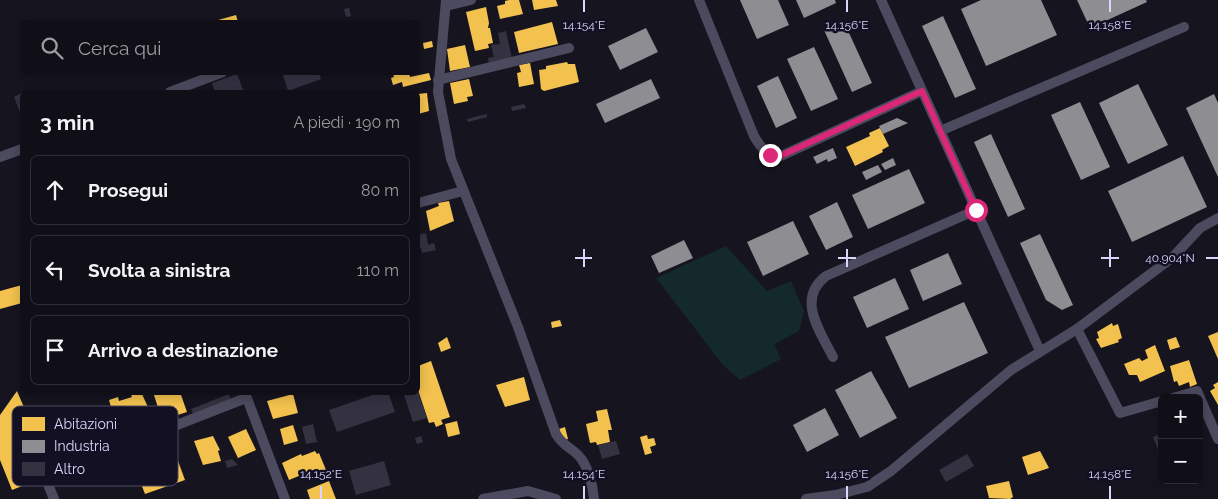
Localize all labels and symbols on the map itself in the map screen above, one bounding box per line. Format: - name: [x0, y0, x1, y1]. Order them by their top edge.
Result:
- text: 14.154°E: [563, 18, 605, 32]
- text: 14.156°E: [825, 18, 869, 32]
- text: 14.158°E: [1088, 18, 1132, 32]
- route end: [759, 144, 782, 167]
- route start: [965, 199, 988, 222]
- text: 40.904°N: [1145, 251, 1195, 265]
- legend: [12, 406, 178, 486]
- text: Abitazioni: [54, 416, 117, 432]
- text: Industria: [54, 438, 110, 454]
- text: Altro: [54, 461, 85, 477]
- text: 14.152°E: [300, 467, 342, 481]
- text: 14.154°E: [563, 467, 605, 481]
- text: 14.156°E: [825, 467, 869, 481]
- text: 14.158°E: [1088, 467, 1132, 481]

